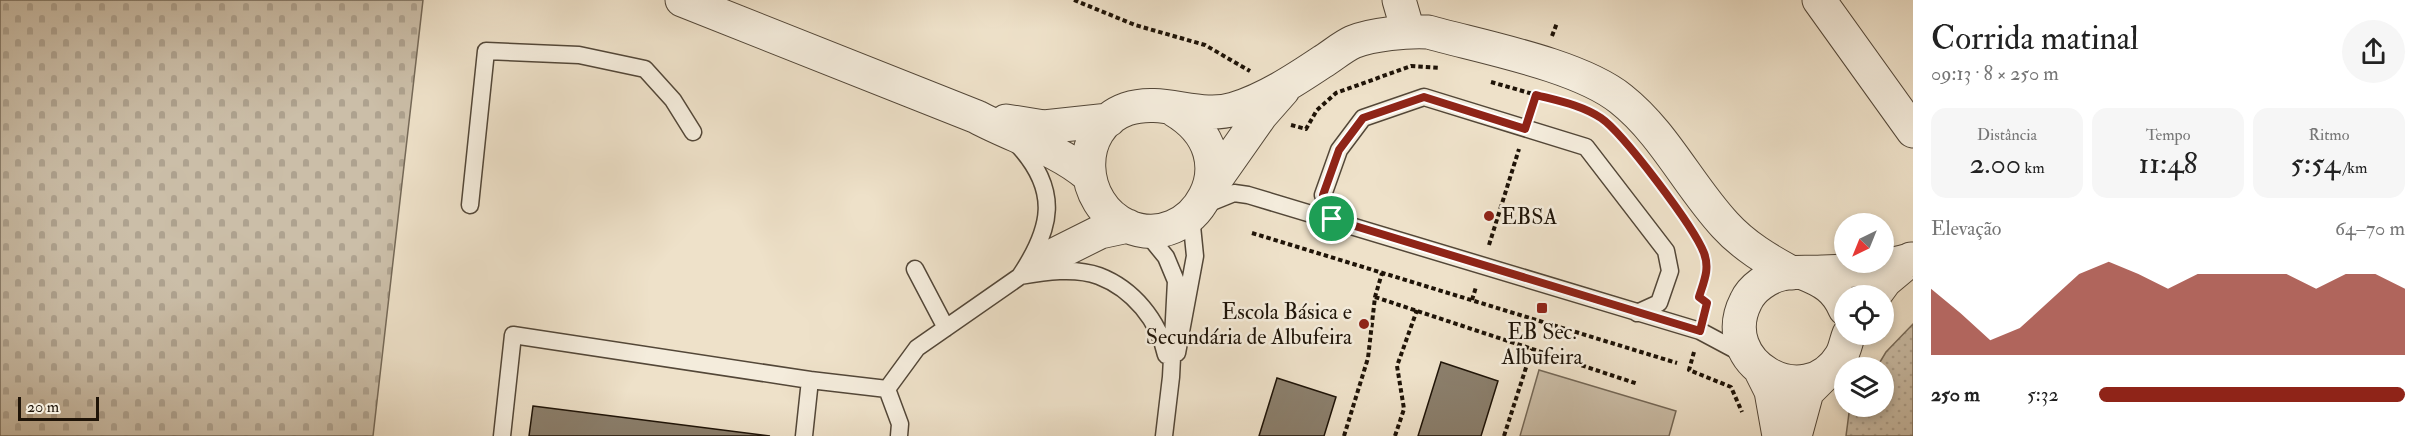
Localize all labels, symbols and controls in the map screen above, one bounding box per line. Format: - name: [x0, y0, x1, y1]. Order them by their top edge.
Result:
- text: Corrida matinal: [1931, 18, 2139, 59]
- button: share: [2342, 20, 2405, 83]
- text: 09:13 · 8 × 250 m: [1931, 61, 2059, 86]
- text: Distância: [1977, 125, 2037, 145]
- text: Tempo: [2146, 125, 2190, 145]
- text: Ritmo: [2309, 125, 2349, 145]
- text: 2.00: [1969, 145, 2021, 182]
- text: 11:48: [2138, 145, 2198, 182]
- text: 5:54: [2291, 145, 2340, 182]
- text: km: [2021, 158, 2045, 178]
- text: /km: [2340, 158, 2367, 178]
- pin: [1306, 193, 1357, 244]
- icon: arrive: [1315, 202, 1348, 235]
- place label: EBSA: [1501, 203, 1557, 231]
- marker: EBSA: [1482, 209, 1496, 223]
- north arrow: [1834, 213, 1894, 273]
- map controls: [1834, 213, 1894, 417]
- text: Elevação: [1931, 216, 2001, 241]
- text: 64–70 m: [2335, 216, 2405, 241]
- button: locate: [1834, 285, 1894, 345]
- place label: Escola Básica e Secundária de Albufeira: [1146, 298, 1353, 351]
- marker: EB Sec. Albufeira: [1535, 301, 1549, 315]
- marker: Escola Básica e Secundária de Albufeira: [1357, 317, 1371, 331]
- place label: EB Sec. Albufeira: [1501, 318, 1583, 371]
- button: layers: [1834, 357, 1894, 417]
- text: 250 m: [1931, 382, 1980, 407]
- text: 5:32: [2027, 382, 2059, 407]
- scale bar: [18, 394, 99, 422]
- text: 20 m: [27, 397, 59, 417]

